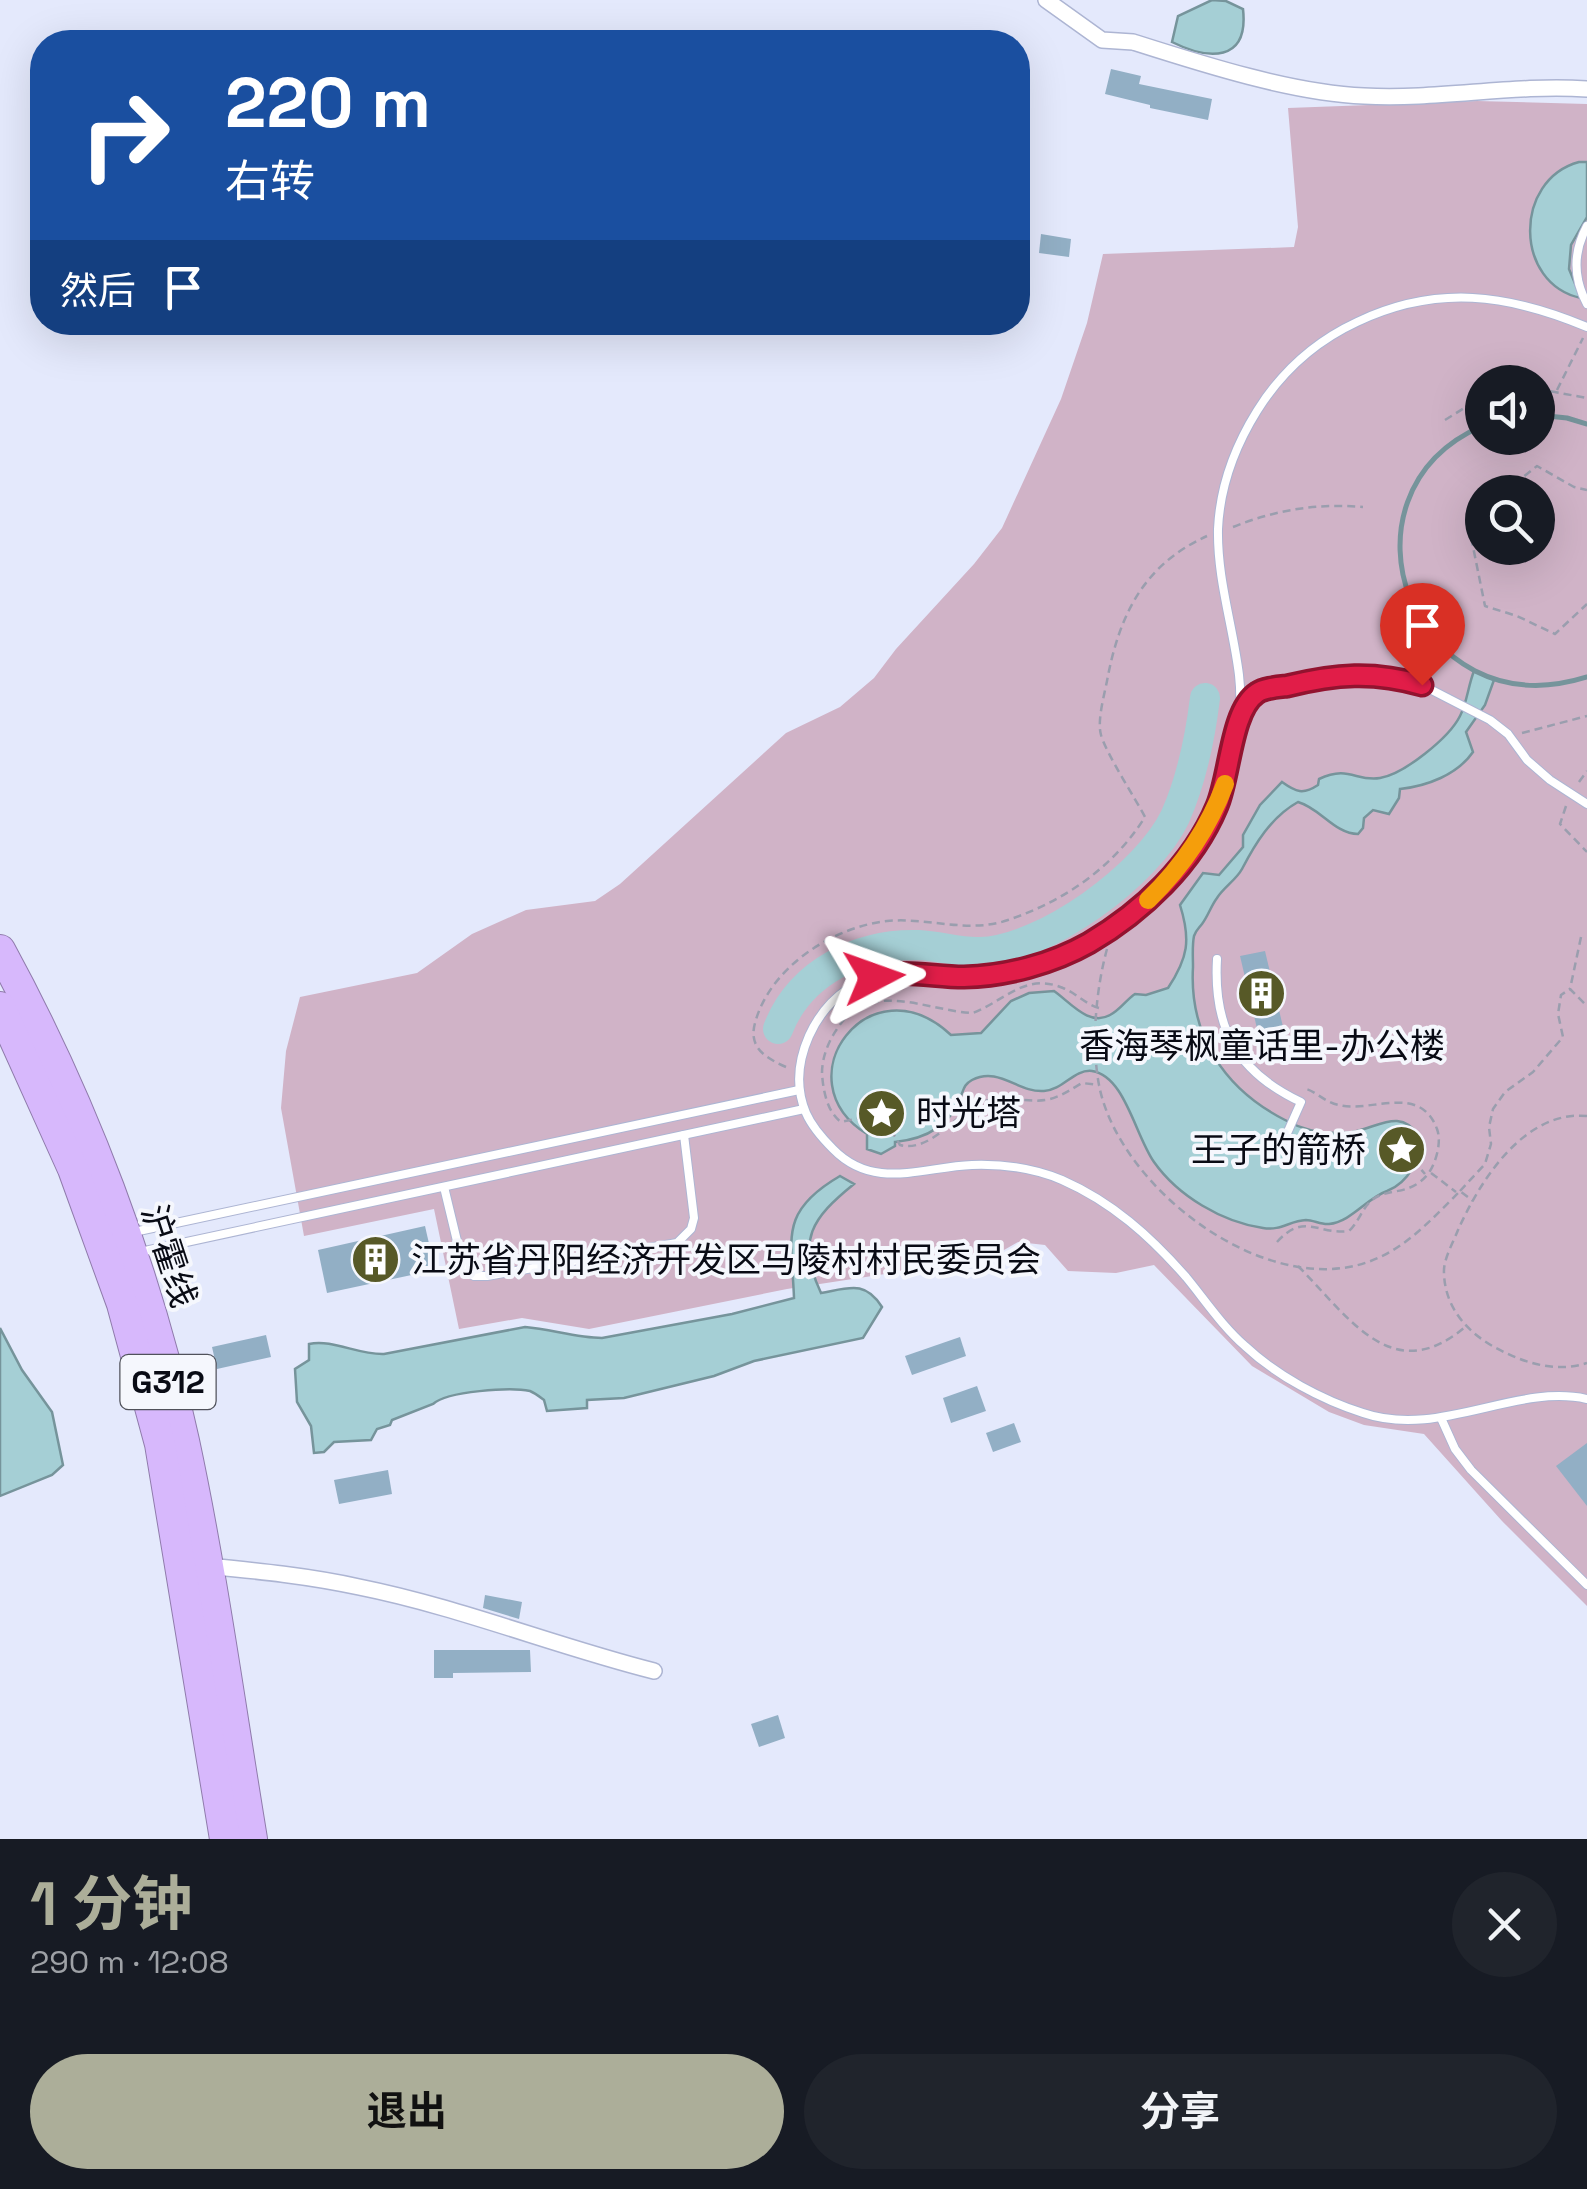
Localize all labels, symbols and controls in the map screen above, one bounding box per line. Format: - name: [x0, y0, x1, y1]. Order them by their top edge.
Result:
- text: 220 m: [225, 58, 431, 147]
- icon: right: [60, 70, 190, 200]
- text: 右转: [225, 153, 315, 210]
- icon: arrive: [156, 260, 211, 315]
- text: 然后: [60, 267, 136, 315]
- map controls: [1465, 365, 1555, 565]
- button: sound: [1465, 365, 1555, 455]
- button: search: [1465, 475, 1555, 565]
- pin: [1380, 583, 1465, 686]
- icon: arrive: [1395, 598, 1450, 653]
- position arrow: [822, 925, 926, 1029]
- building icon: 香海琴枫童话里-办公楼: [1236, 968, 1288, 1020]
- place label: 香海琴枫童话里-办公楼: [1079, 1024, 1445, 1068]
- place icon: 时光塔: [855, 1087, 907, 1139]
- place label: 时光塔: [916, 1091, 1021, 1135]
- place icon: 王子的箭桥: [1375, 1124, 1427, 1176]
- place label: 王子的箭桥: [1191, 1128, 1366, 1172]
- street label: 沪霍线: [132, 1199, 206, 1313]
- building icon: 江苏省丹阳经济开发区马陵村村民委员会: [350, 1234, 402, 1286]
- place label: 江苏省丹阳经济开发区马陵村村民委员会: [411, 1238, 1041, 1282]
- road number: G312: [120, 1355, 216, 1409]
- text: 1 分钟: [30, 1866, 192, 1943]
- button: close: [1452, 1872, 1557, 1977]
- text: 290 m · 12:08: [30, 1942, 229, 1982]
- button: 退出: [30, 2054, 784, 2169]
- button: 分享: [804, 2054, 1557, 2169]

